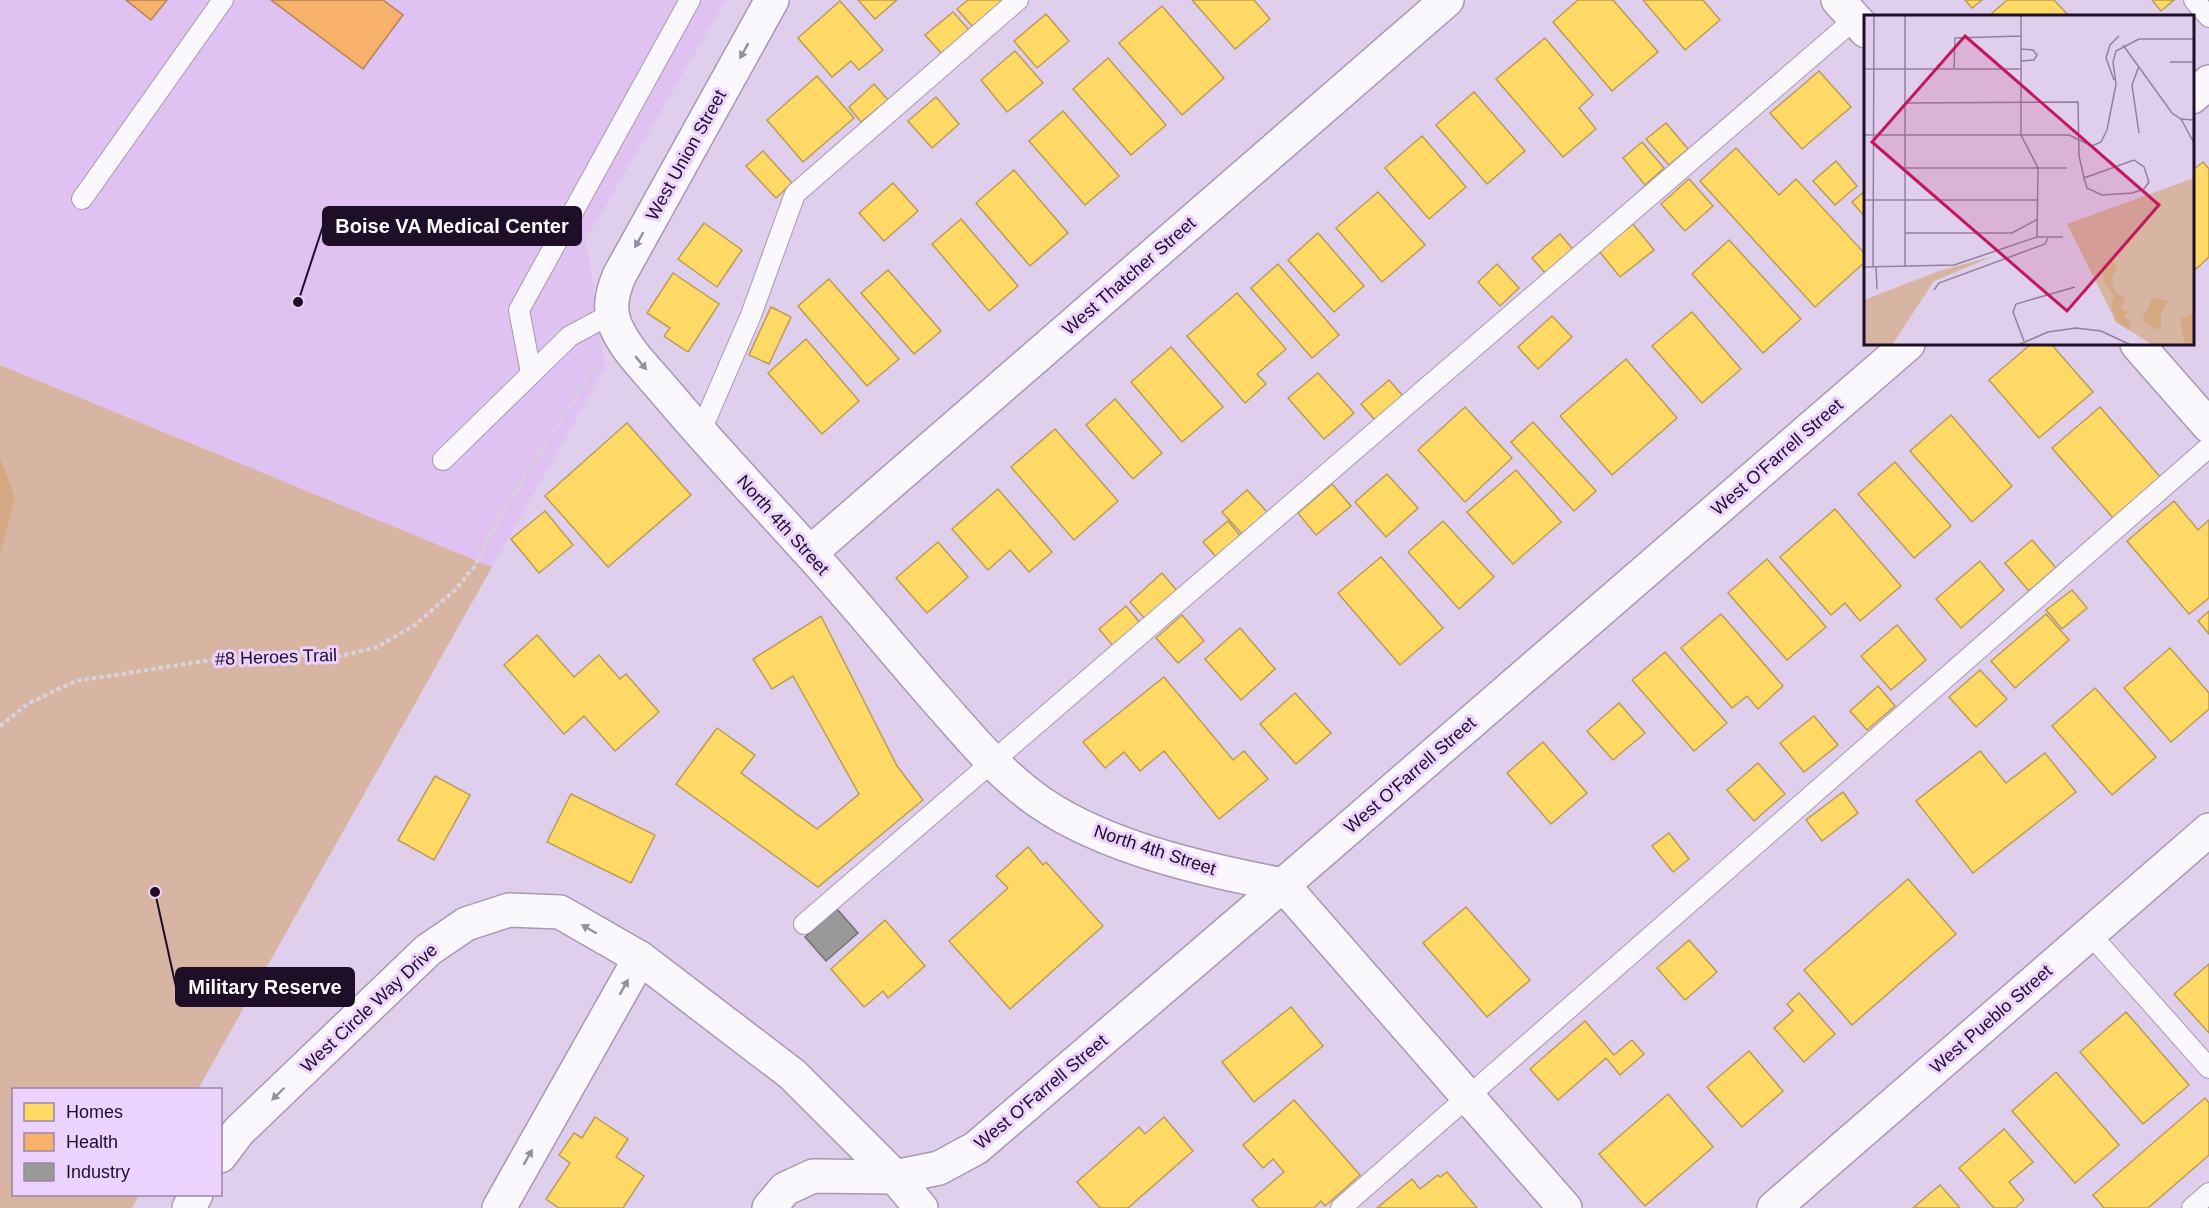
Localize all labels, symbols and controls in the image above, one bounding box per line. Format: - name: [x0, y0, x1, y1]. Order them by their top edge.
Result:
- inset map: [1864, 15, 2194, 345]
- one-way arrow: [739, 43, 749, 60]
- street label: West Union Street: [642, 86, 730, 224]
- callout: Boise VA Medical Center: [323, 207, 581, 245]
- street label: West Thatcher Street: [1059, 213, 1199, 339]
- text: Boise VA Medical Center: [335, 215, 569, 237]
- one-way arrow: [634, 232, 644, 249]
- one-way arrow: [634, 355, 647, 370]
- street label: West O'Farrell Street: [1707, 395, 1847, 519]
- street label: North 4th Street: [733, 471, 833, 579]
- street label: #8 Heroes Trail: [215, 645, 337, 669]
- street label: West O'Farrell Street: [1340, 713, 1480, 837]
- street label: North 4th Street: [1091, 821, 1219, 879]
- one-way arrow: [580, 924, 597, 934]
- street label: West Circle Way Drive: [297, 940, 441, 1076]
- street label: West Pueblo Street: [1926, 961, 2056, 1077]
- callout: Military Reserve: [176, 968, 354, 1006]
- text: Military Reserve: [188, 976, 342, 998]
- one-way arrow: [618, 979, 629, 995]
- street label: West O'Farrell Street: [971, 1031, 1111, 1153]
- one-way arrow: [270, 1087, 285, 1101]
- legend: [12, 1088, 222, 1196]
- text: Homes: [66, 1102, 123, 1122]
- text: Health: [66, 1132, 118, 1152]
- one-way arrow: [522, 1149, 533, 1165]
- text: Industry: [66, 1162, 130, 1182]

